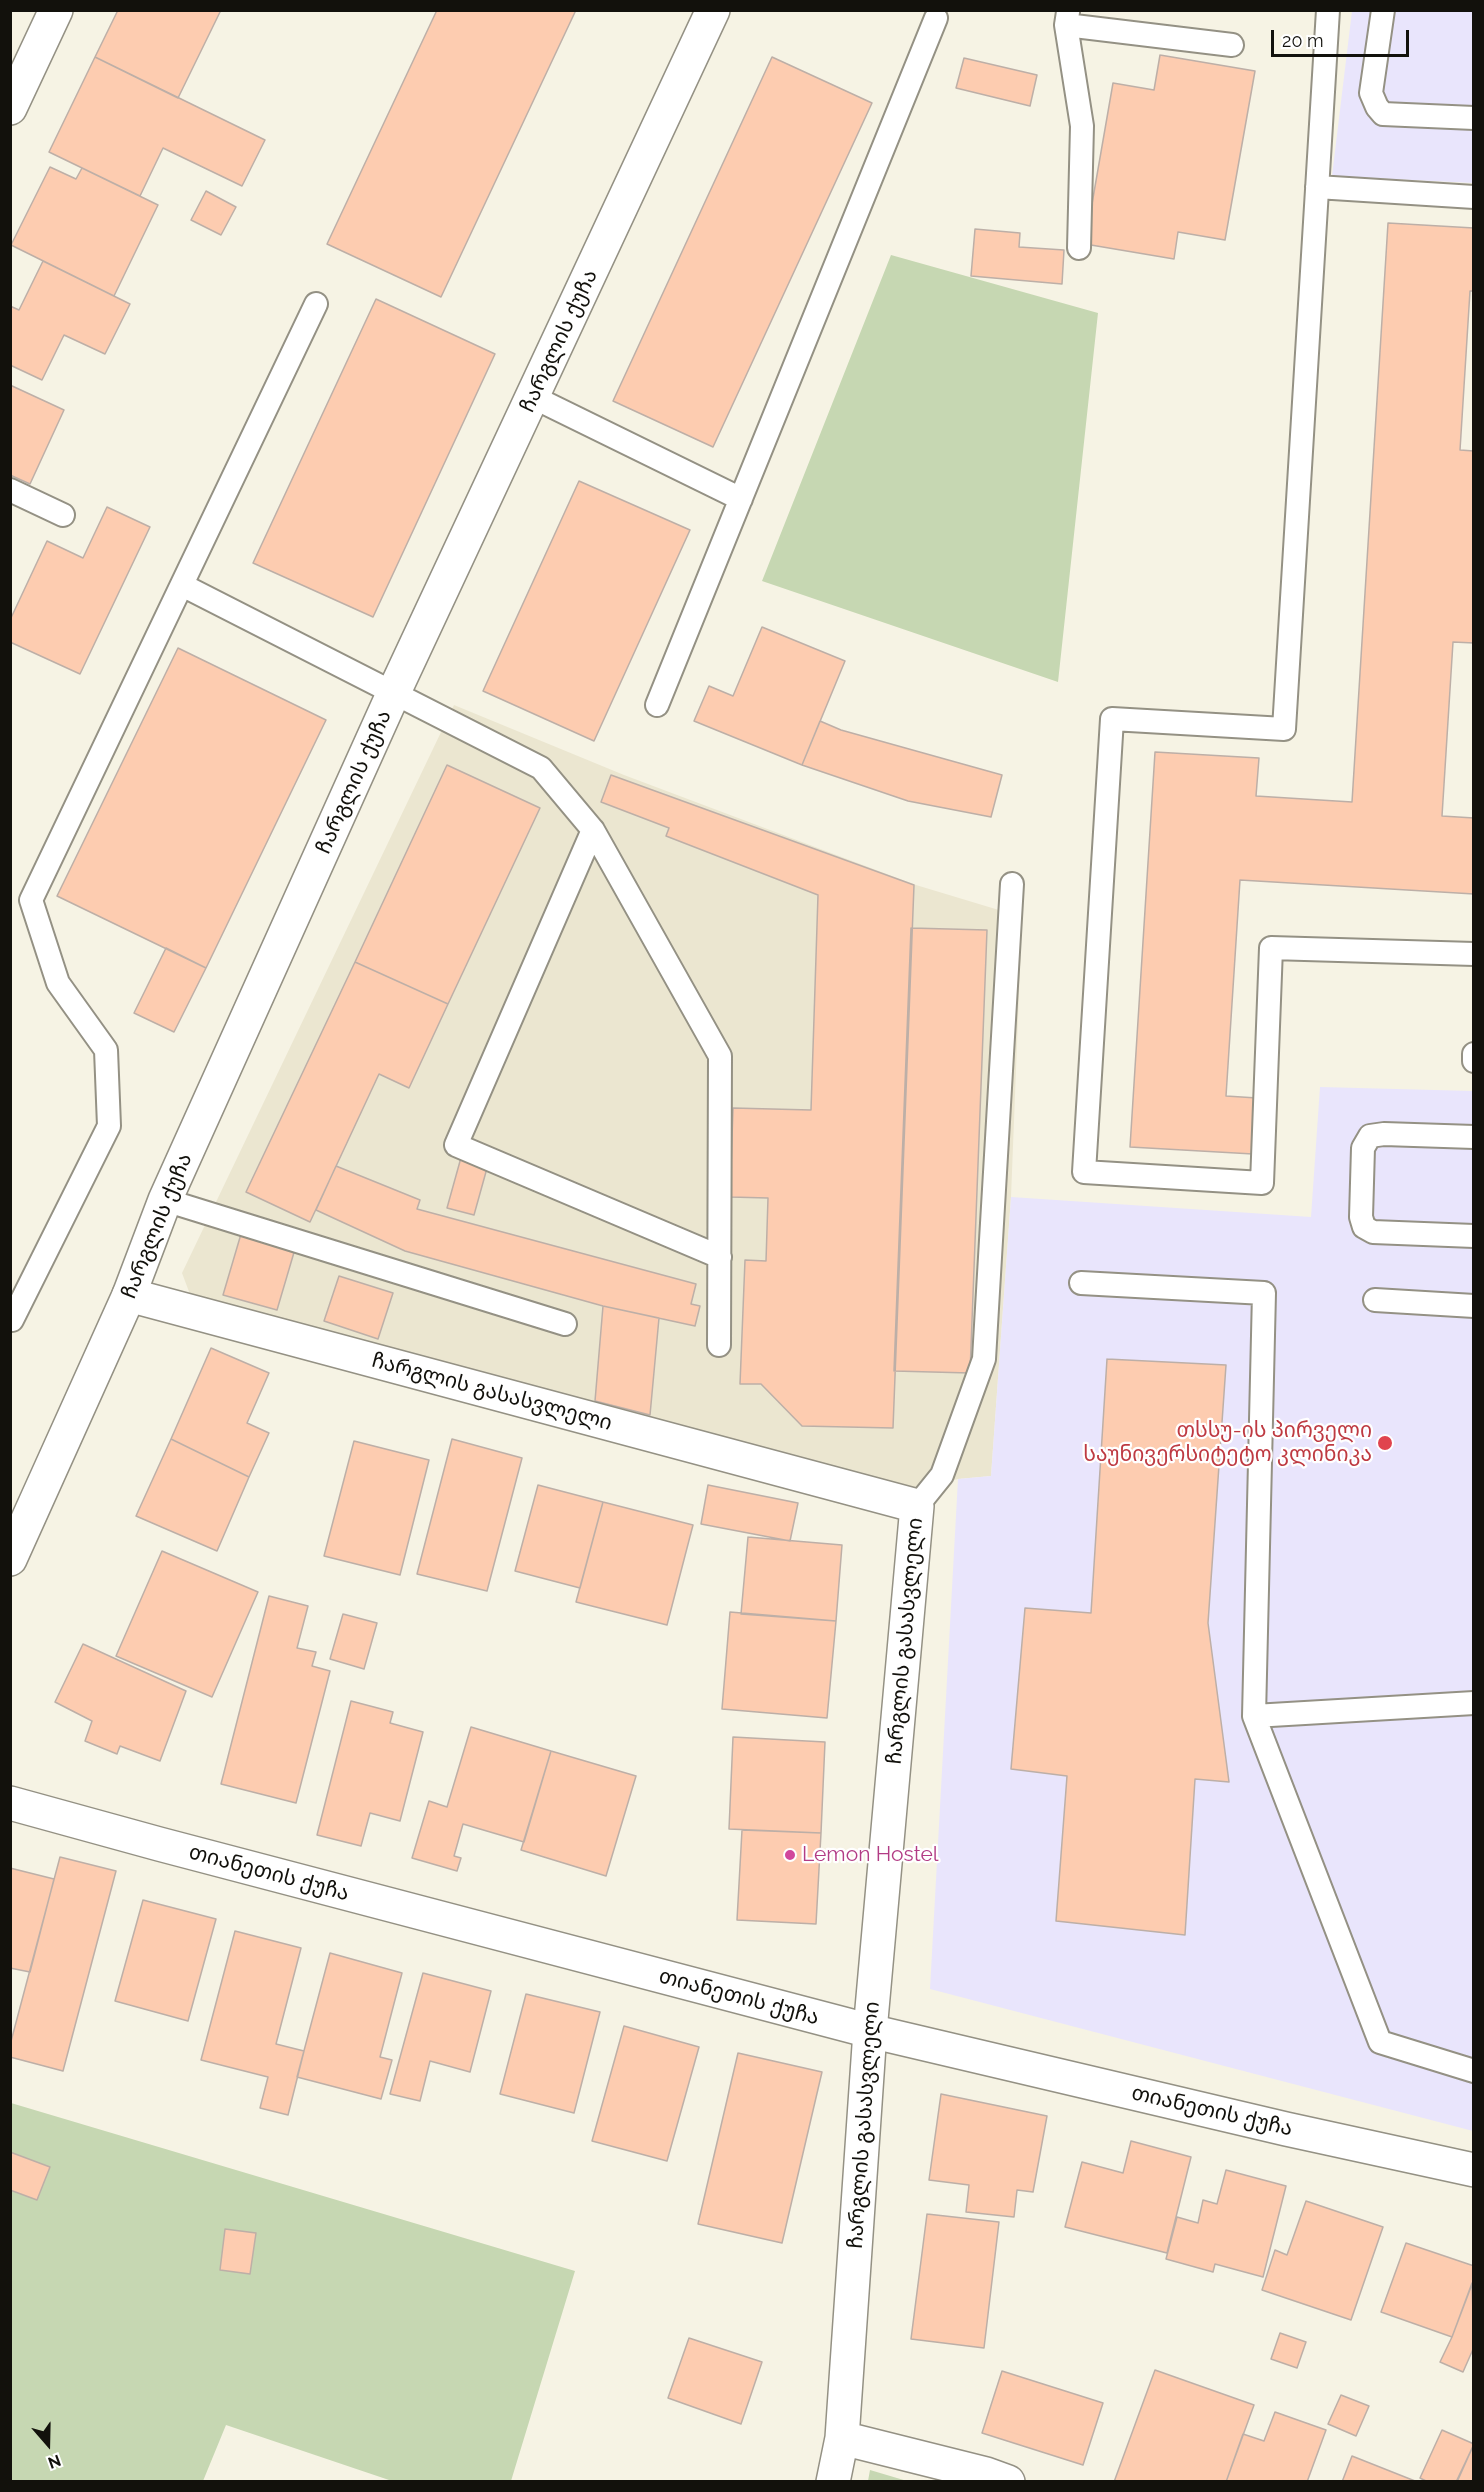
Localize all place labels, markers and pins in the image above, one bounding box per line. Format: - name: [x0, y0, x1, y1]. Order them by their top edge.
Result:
- place label: თსსუ-ის პირველი საუნივერსიტეტო კლინიკა: [1083, 1418, 1372, 1468]
- marker: თსსუ-ის პირველი საუნივერსიტეტო კლინიკა: [1376, 1434, 1394, 1452]
- place label: Lemon Hostel: [802, 1842, 939, 1868]
- marker: Lemon Hostel: [783, 1848, 797, 1862]

